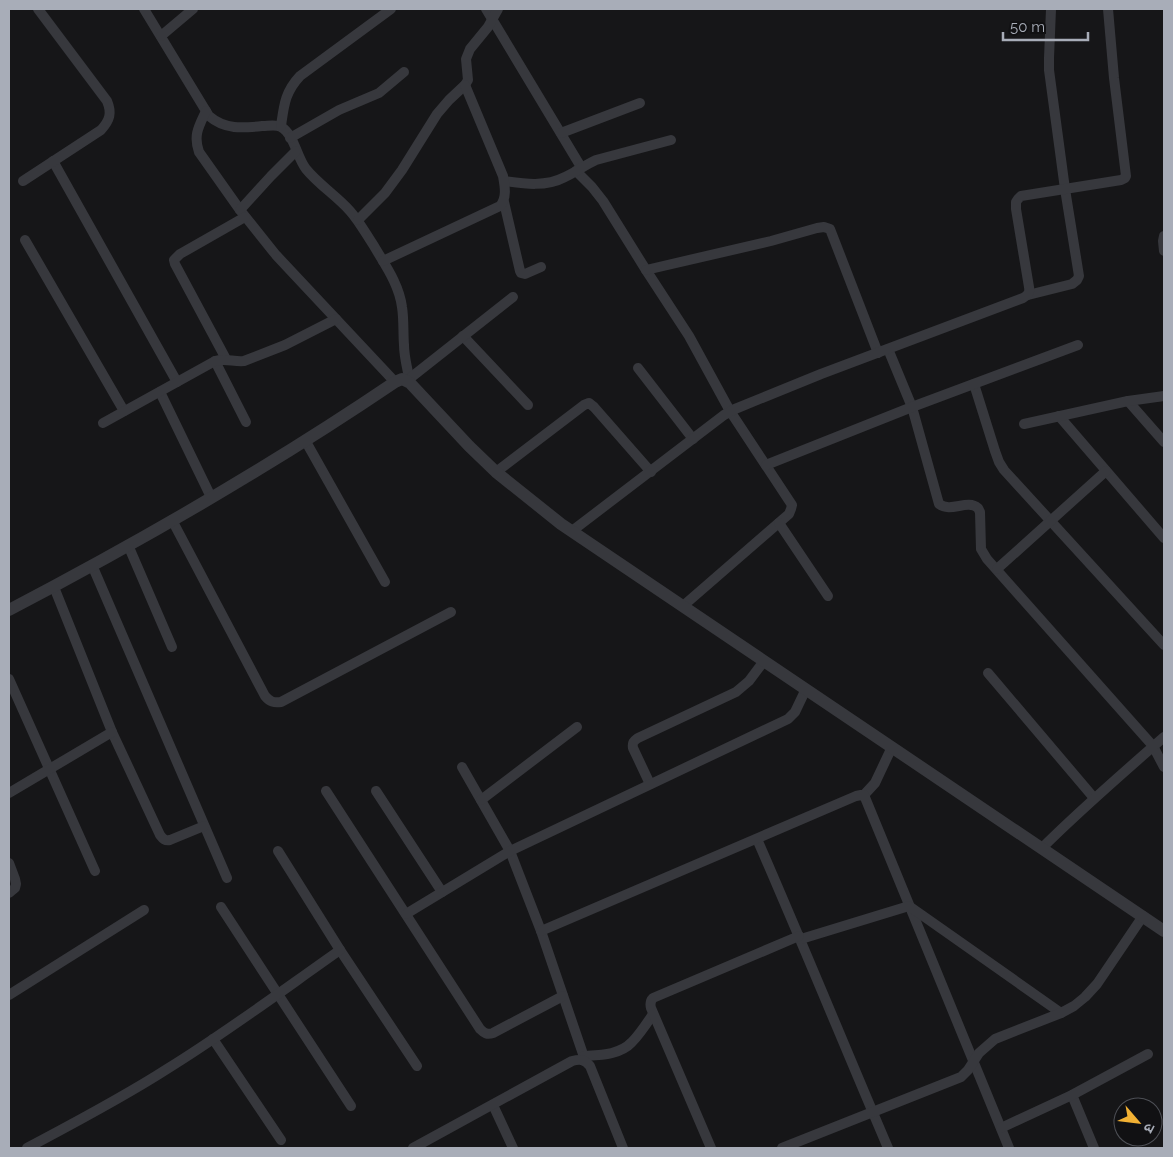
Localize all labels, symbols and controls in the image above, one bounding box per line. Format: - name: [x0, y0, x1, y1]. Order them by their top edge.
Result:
- scale bar: [1003, 10, 1088, 42]
- text: 50 m: [1010, 18, 1045, 36]
- north arrow: [1113, 1097, 1163, 1147]
- text: उ: [1140, 1121, 1158, 1136]

